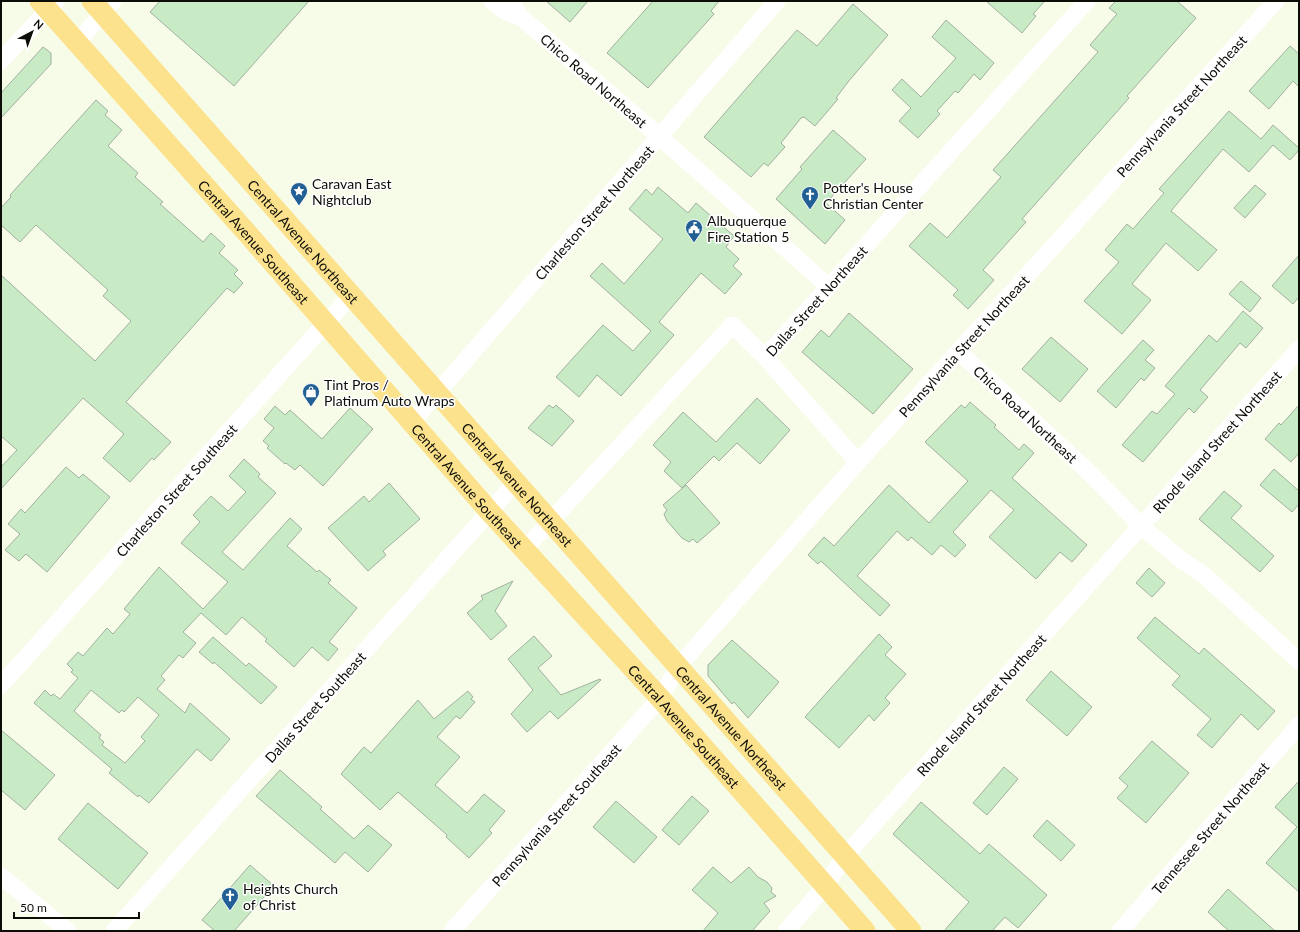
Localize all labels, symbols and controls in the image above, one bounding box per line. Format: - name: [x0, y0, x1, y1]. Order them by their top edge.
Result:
- north arrow: [12, 12, 52, 52]
- text: N: [31, 16, 46, 32]
- street label: Chico Road Northeast: [537, 30, 651, 131]
- street label: Pennsylvania Street Northeast: [1112, 31, 1250, 180]
- street label: Charleston Street Northeast: [531, 141, 657, 283]
- place label: Caravan East Nightclub: [312, 175, 392, 208]
- street label: Central Avenue Southeast: [195, 176, 313, 307]
- street label: Central Avenue Northeast: [244, 176, 363, 307]
- place label: Potter's House Christian Center: [823, 179, 923, 212]
- place icon: Caravan East Nightclub: [289, 181, 309, 206]
- church icon: Potter's House Christian Center: [800, 185, 820, 210]
- place label: Albuquerque Fire Station 5: [707, 212, 789, 245]
- public building icon: Albuquerque Fire Station 5: [684, 218, 704, 243]
- street label: Dallas Street Northeast: [762, 242, 870, 359]
- street label: Pennsylvania Street Northeast: [895, 271, 1032, 420]
- street label: Chico Road Northeast: [970, 362, 1081, 466]
- street label: Rhode Island Street Northeast: [1149, 367, 1284, 516]
- place label: Tint Pros / Platinum Auto Wraps: [324, 376, 455, 409]
- shop icon: Tint Pros / Platinum Auto Wraps: [301, 382, 321, 407]
- street label: Central Avenue Northeast: [458, 419, 577, 550]
- street label: Charleston Street Southeast: [112, 420, 240, 560]
- street label: Central Avenue Southeast: [408, 420, 526, 551]
- street label: Rhode Island Street Northeast: [913, 630, 1049, 779]
- street label: Dallas Street Southeast: [261, 648, 369, 766]
- street label: Central Avenue Southeast: [625, 661, 744, 791]
- street label: Central Avenue Northeast: [673, 662, 791, 793]
- street label: Pennsylvania Street Southeast: [488, 740, 624, 889]
- street label: Tennessee Street Northeast: [1148, 758, 1272, 897]
- place label: Heights Church of Christ: [243, 880, 338, 913]
- church icon: Heights Church of Christ: [220, 886, 240, 911]
- scale bar: [14, 894, 139, 920]
- text: 50 m: [20, 900, 47, 915]

